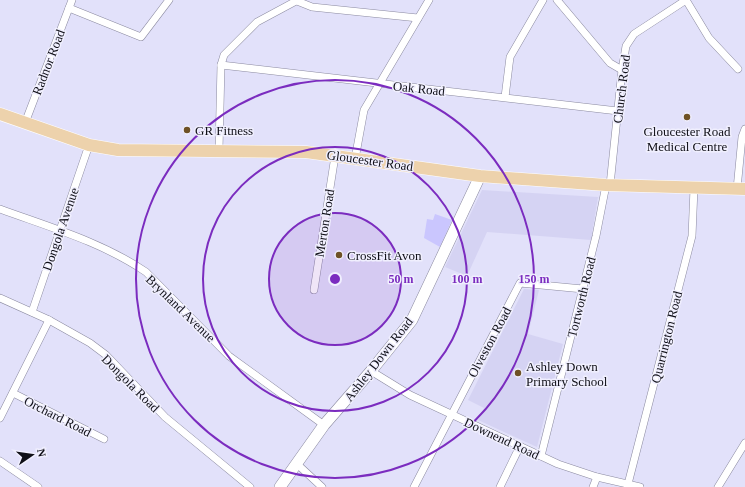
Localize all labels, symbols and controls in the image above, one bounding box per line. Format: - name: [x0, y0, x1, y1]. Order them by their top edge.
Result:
- street label: Radnor Road: [29, 27, 68, 97]
- street label: Church Road: [610, 53, 633, 124]
- street label: Oak Road: [392, 78, 446, 99]
- marker: Gloucester Road Medical Centre: [682, 112, 692, 122]
- place label: GR Fitness: [195, 123, 253, 138]
- place label: Gloucester Road Medical Centre: [643, 124, 731, 154]
- marker: GR Fitness: [182, 125, 192, 135]
- street label: Gloucester Road: [326, 147, 415, 174]
- street label: Dongola Avenue: [39, 185, 82, 273]
- street label: Merton Road: [312, 187, 337, 258]
- place label: CrossFit Avon: [347, 248, 422, 263]
- marker: CrossFit Avon: [334, 250, 344, 260]
- street label: Tortworth Road: [564, 255, 599, 339]
- street label: Brynland Avenue: [143, 272, 219, 345]
- centre of rings: [328, 272, 342, 286]
- text: 50 m: [389, 272, 414, 286]
- text: 100 m: [452, 272, 483, 286]
- text: 150 m: [519, 272, 550, 286]
- street label: Quarrington Road: [648, 289, 685, 385]
- street label: Olveston Road: [465, 304, 515, 380]
- street label: Ashley Down Road: [341, 314, 416, 404]
- street label: Dongola Road: [99, 351, 163, 416]
- place label: Ashley Down Primary School: [526, 359, 608, 389]
- marker: Ashley Down Primary School: [513, 368, 523, 378]
- street label: Orchard Road: [22, 393, 94, 440]
- street label: Downend Road: [462, 414, 542, 463]
- north arrow: [12, 435, 52, 475]
- text: N: [35, 448, 48, 458]

